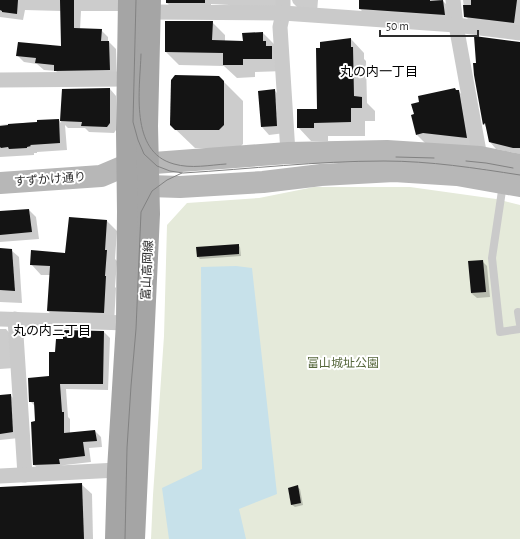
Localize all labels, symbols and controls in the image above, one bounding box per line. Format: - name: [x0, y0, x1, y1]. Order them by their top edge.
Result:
- scale bar: [380, 12, 478, 38]
- text: 50 m: [386, 20, 409, 32]
- district label: 丸の内一丁目: [340, 65, 418, 79]
- street label: すずかけ通り: [14, 170, 86, 187]
- street label: 富山高岡線: [138, 240, 155, 300]
- district label: 丸の内三丁目: [13, 324, 91, 338]
- park label: 富山城址公園: [307, 357, 379, 369]

